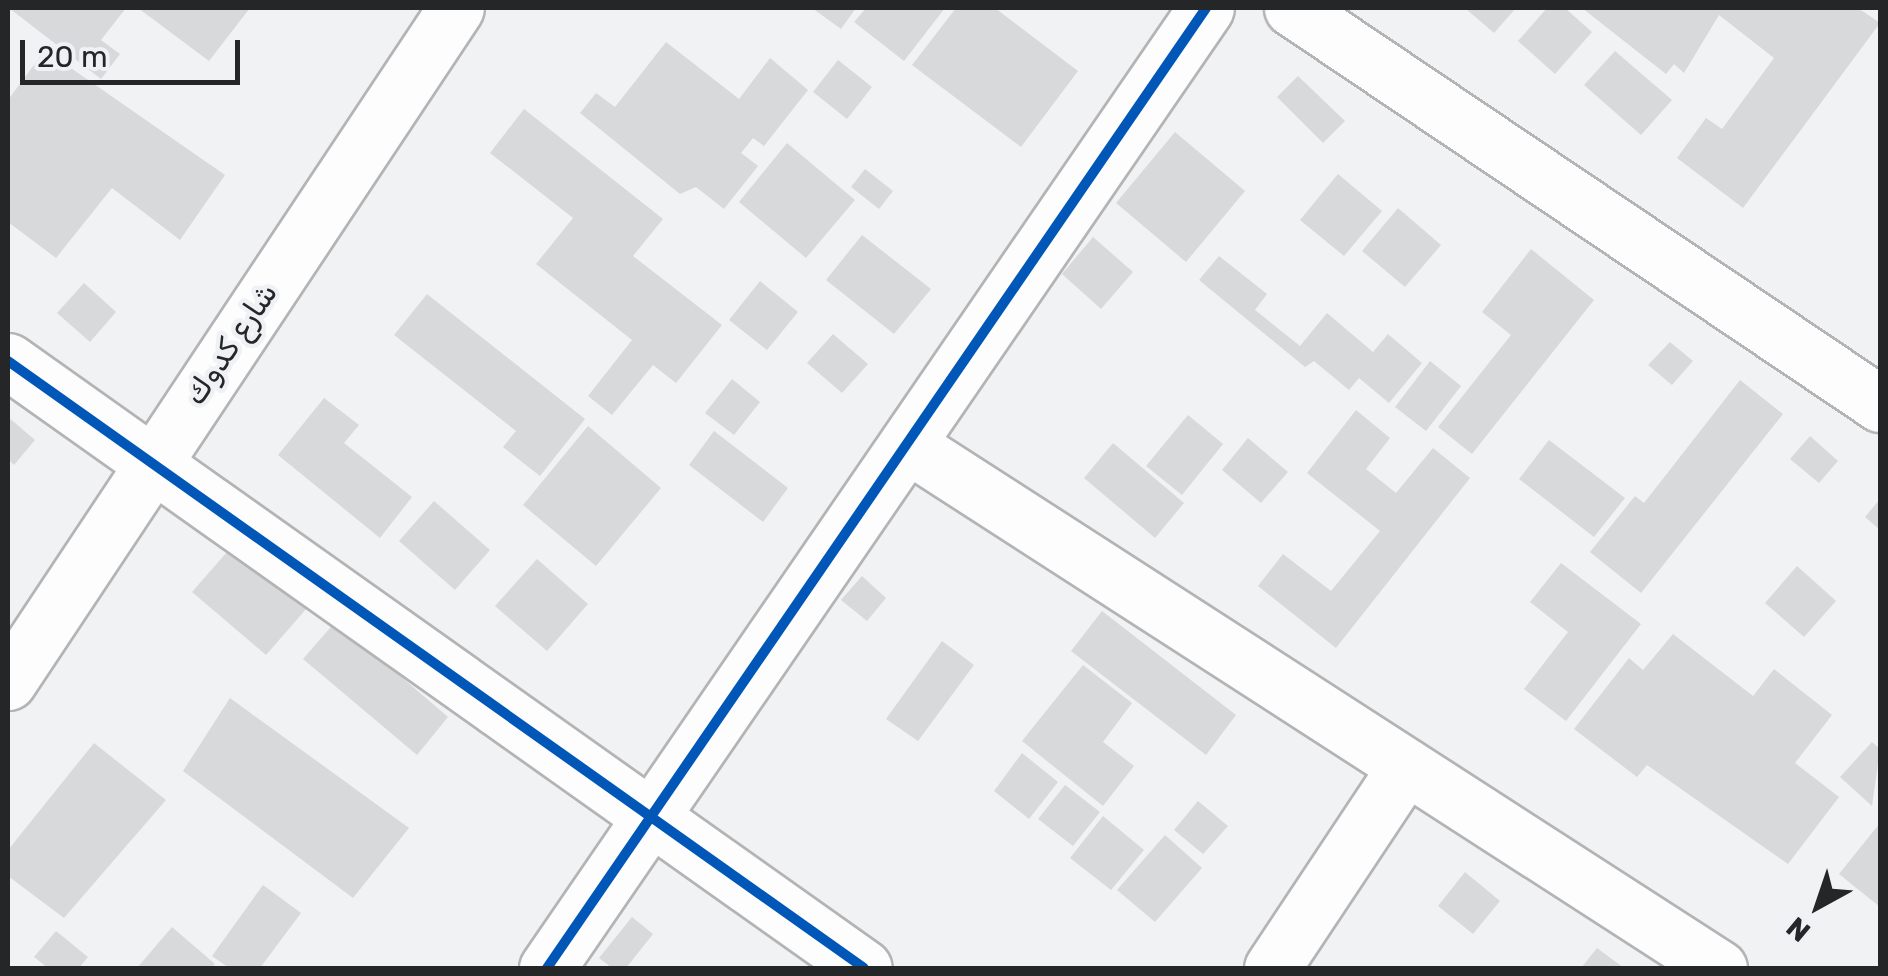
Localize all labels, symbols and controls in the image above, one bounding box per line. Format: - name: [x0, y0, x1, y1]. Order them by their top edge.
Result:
- scale bar: [25, 20, 245, 82]
- text: 20 m: [37, 39, 108, 75]
- street label: شارع كدوك: [177, 276, 285, 412]
- north arrow: [1768, 856, 1868, 956]
- text: N: [1780, 910, 1817, 948]

